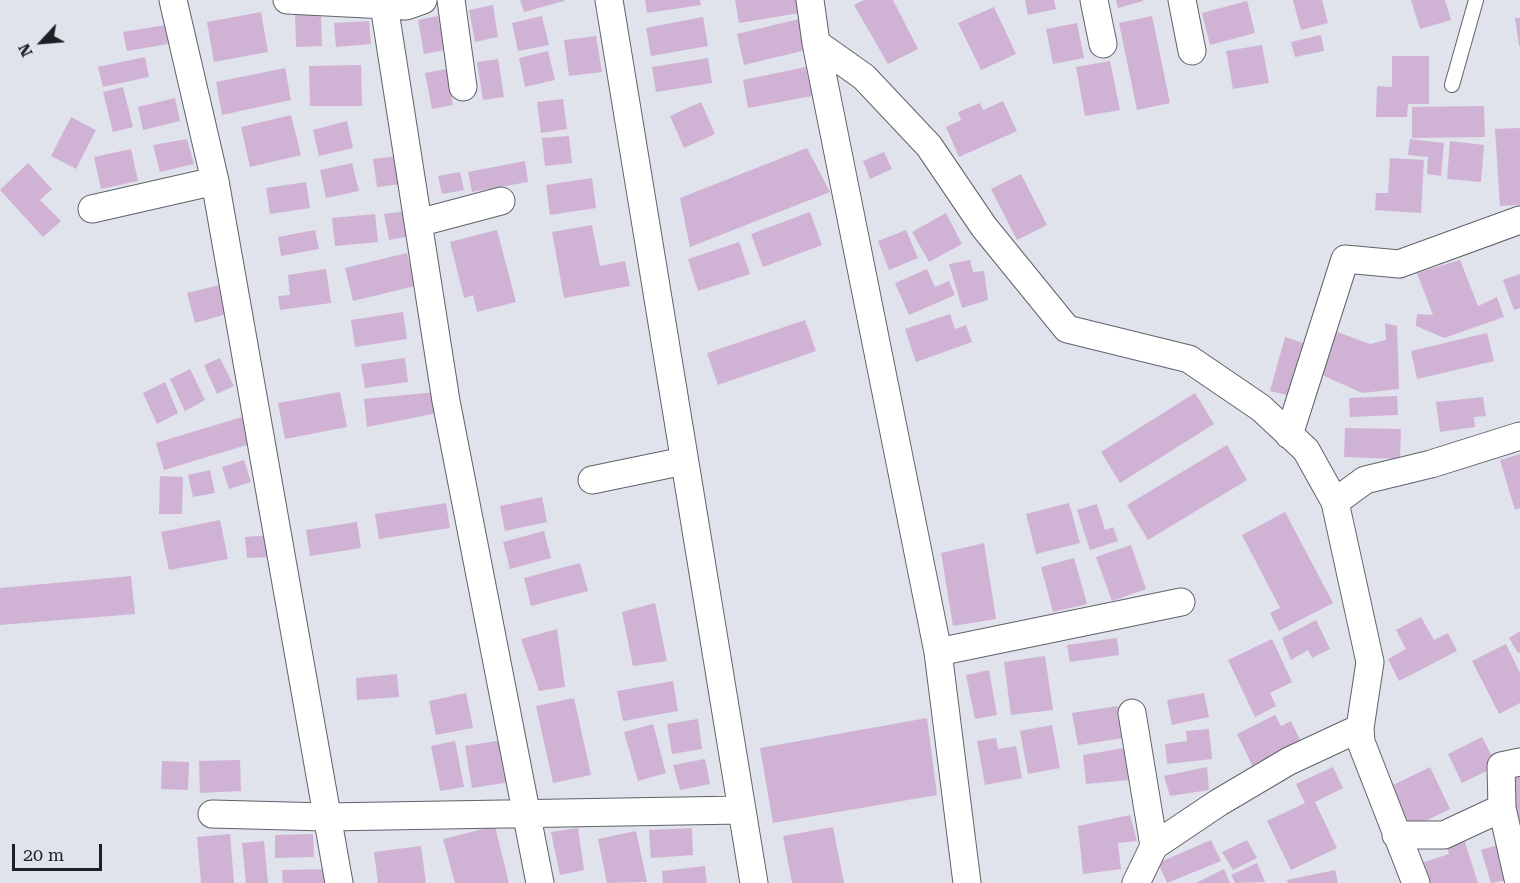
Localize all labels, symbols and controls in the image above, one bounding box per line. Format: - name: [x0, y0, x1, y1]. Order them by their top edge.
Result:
- north arrow: [12, 12, 72, 72]
- text: N: [14, 40, 37, 60]
- scale bar: [15, 832, 105, 870]
- text: 20 m: [23, 844, 64, 865]

